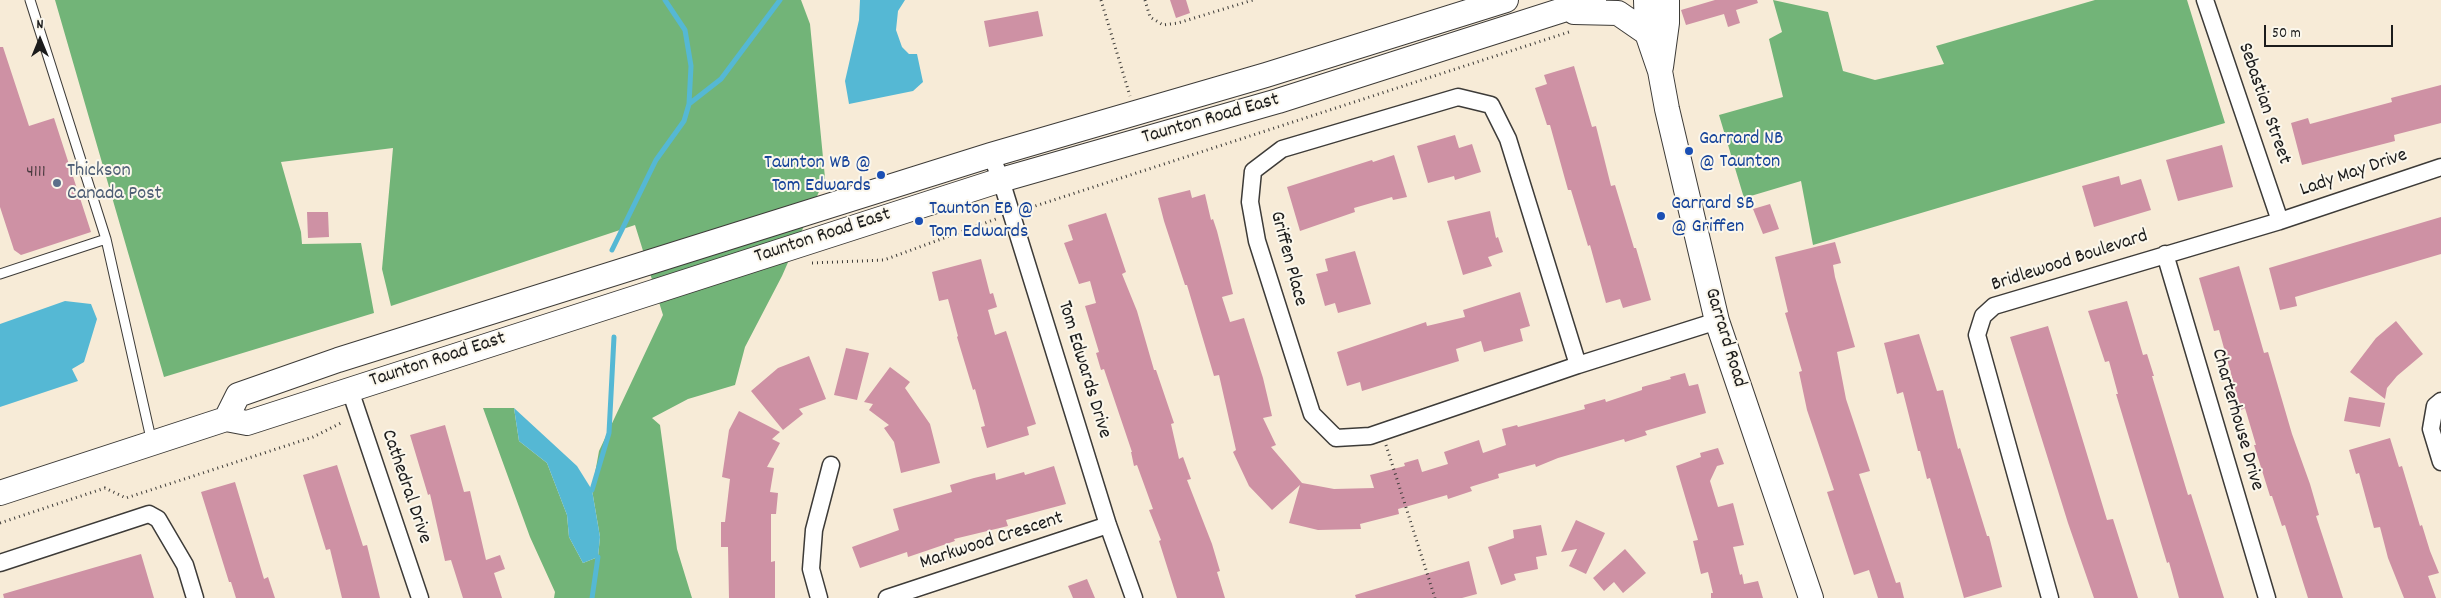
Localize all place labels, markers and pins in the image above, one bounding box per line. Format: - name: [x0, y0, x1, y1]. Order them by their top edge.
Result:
- place label: Garrard NB @ Taunton: [1699, 128, 1783, 175]
- marker: Garrard NB @ Taunton: [1683, 145, 1695, 157]
- place label: Taunton WB @ Tom Edwards: [764, 152, 871, 199]
- place label: Thickson Canada Post: [67, 160, 162, 207]
- marker: Taunton WB @ Tom Edwards: [875, 169, 887, 181]
- marker: Thickson Canada Post: [51, 177, 63, 189]
- place label: Garrard SB @ Griffen: [1671, 193, 1754, 240]
- place label: Taunton EB @ Tom Edwards: [929, 198, 1033, 245]
- marker: Garrard SB @ Griffen: [1655, 210, 1667, 222]
- marker: Taunton EB @ Tom Edwards: [913, 215, 925, 227]

